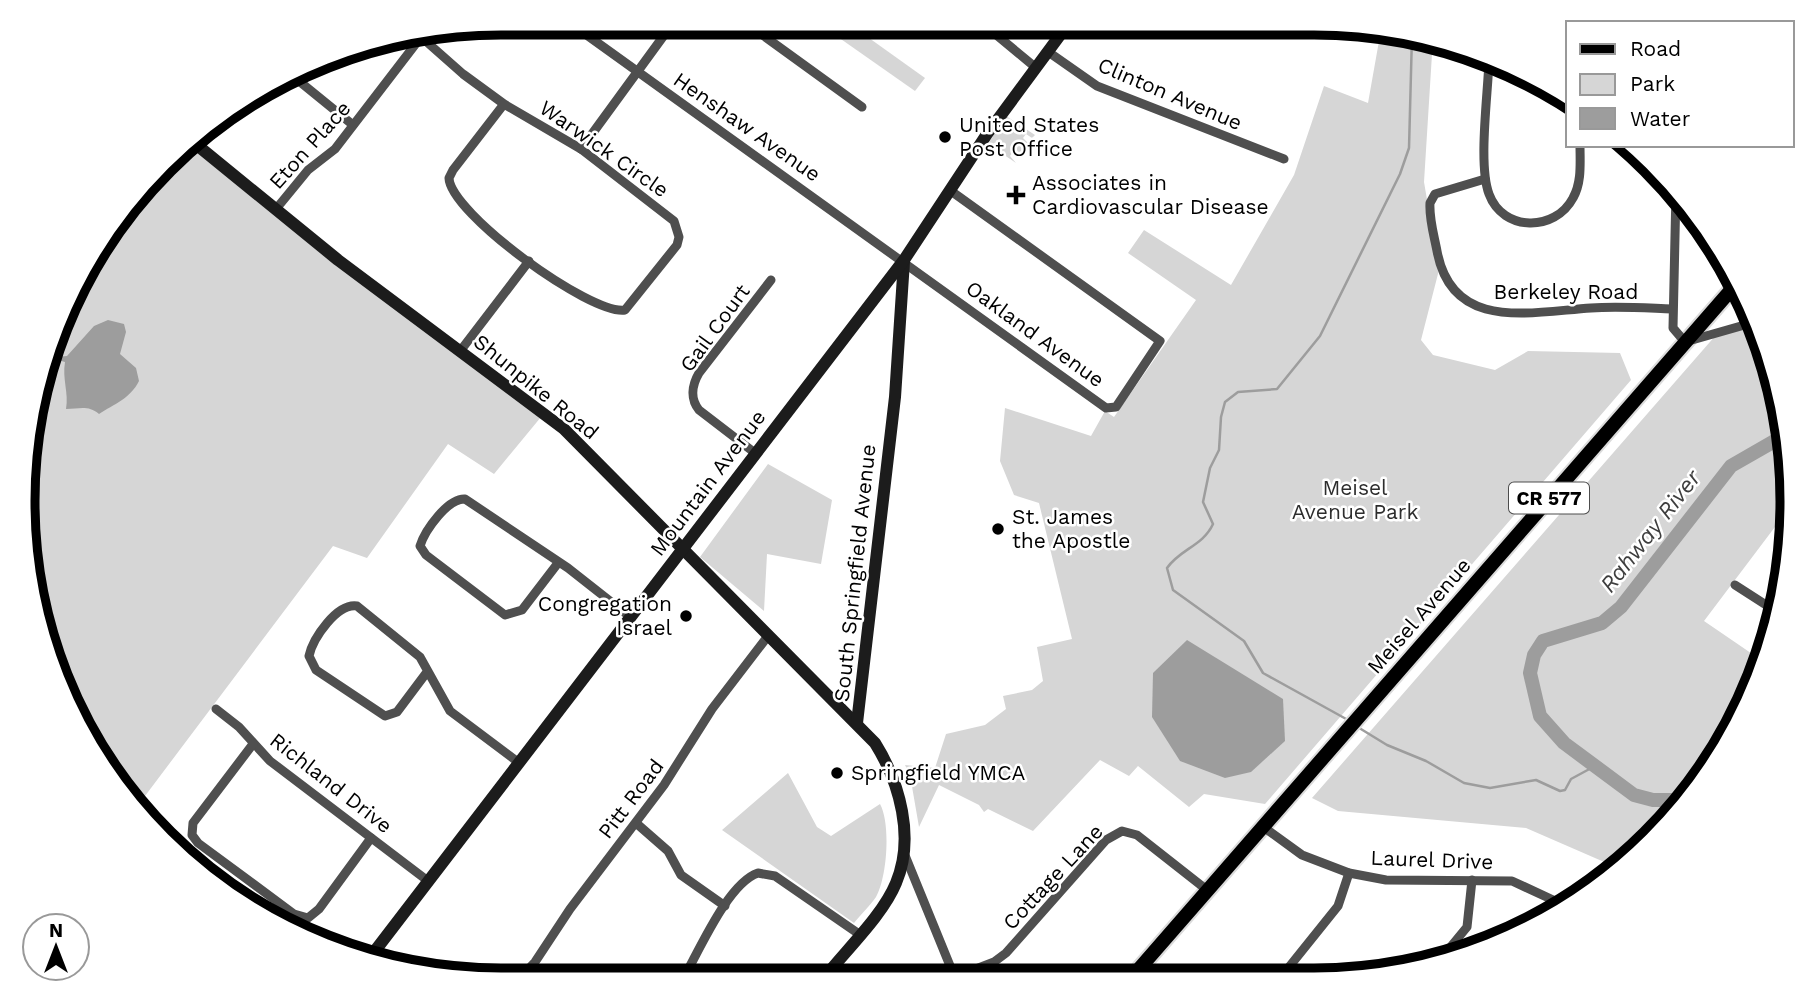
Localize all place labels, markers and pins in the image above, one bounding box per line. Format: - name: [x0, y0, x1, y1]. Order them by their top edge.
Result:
- place label: United States Post Office: [959, 112, 1099, 161]
- marker: United States Post Office: [937, 129, 953, 145]
- place label: Associates in Cardiovascular Disease: [1032, 170, 1269, 219]
- marker: Associates in Cardiovascular Disease: [1006, 185, 1026, 205]
- place label: St. James the Apostle: [1012, 504, 1130, 553]
- marker: St. James the Apostle: [990, 521, 1006, 537]
- place label: Congregation Israel: [538, 591, 673, 640]
- marker: Congregation Israel: [678, 608, 694, 624]
- place label: Springfield YMCA: [851, 760, 1026, 785]
- marker: Springfield YMCA: [829, 765, 845, 781]

